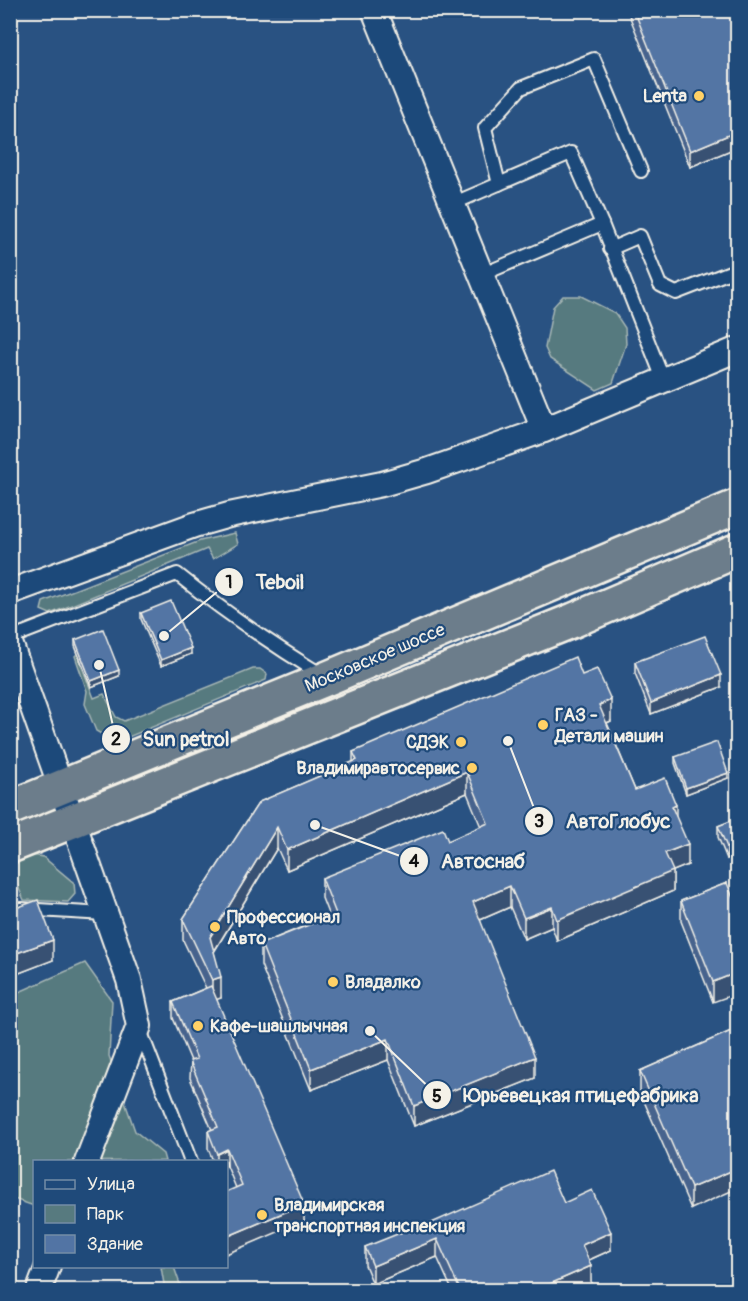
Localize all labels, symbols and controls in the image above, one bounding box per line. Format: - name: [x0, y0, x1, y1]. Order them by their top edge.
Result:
- place label: Lenta: [643, 85, 688, 108]
- marker: Lenta: [692, 89, 706, 103]
- callout: Teboil: [214, 563, 316, 601]
- text: Teboil: [255, 570, 304, 595]
- text: 1: [225, 571, 233, 594]
- street label: Московское шоссе: [301, 618, 449, 698]
- place label: ГАЗ - Детали машин: [554, 704, 663, 748]
- marker: ГАЗ - Детали машин: [536, 718, 550, 732]
- callout: Sun petrol: [101, 720, 242, 758]
- text: Sun petrol: [143, 727, 229, 752]
- text: 2: [111, 728, 121, 751]
- place label: СДЭК: [406, 731, 449, 754]
- marker: СДЭК: [454, 735, 468, 749]
- place label: Владимиравтосервис: [296, 757, 460, 780]
- marker: Владимиравтосервис: [465, 761, 479, 775]
- callout: АвтоГлобус: [524, 802, 682, 840]
- text: АвтоГлобус: [566, 809, 670, 834]
- text: 3: [534, 810, 544, 833]
- callout: Автоснаб: [399, 842, 537, 880]
- text: Автоснаб: [441, 849, 525, 874]
- text: 4: [409, 850, 420, 873]
- place label: Профессионал Авто: [227, 906, 340, 950]
- marker: Профессионал Авто: [208, 920, 222, 934]
- place label: Владалко: [345, 971, 421, 994]
- marker: Владалко: [326, 975, 340, 989]
- place label: Кафе-шашлычная: [210, 1015, 348, 1038]
- marker: Кафе-шашлычная: [191, 1019, 205, 1033]
- callout: Юрьевецкая птицефабрика: [422, 1076, 711, 1114]
- text: Юрьевецкая птицефабрика: [462, 1083, 699, 1108]
- text: 5: [432, 1085, 442, 1108]
- legend: [33, 1160, 228, 1268]
- text: Улица: [87, 1173, 135, 1196]
- place label: Владимирская транспортная инспекция: [274, 1194, 465, 1238]
- text: Парк: [87, 1203, 124, 1226]
- marker: Владимирская транспортная инспекция: [255, 1208, 269, 1222]
- text: Здание: [87, 1233, 143, 1256]

